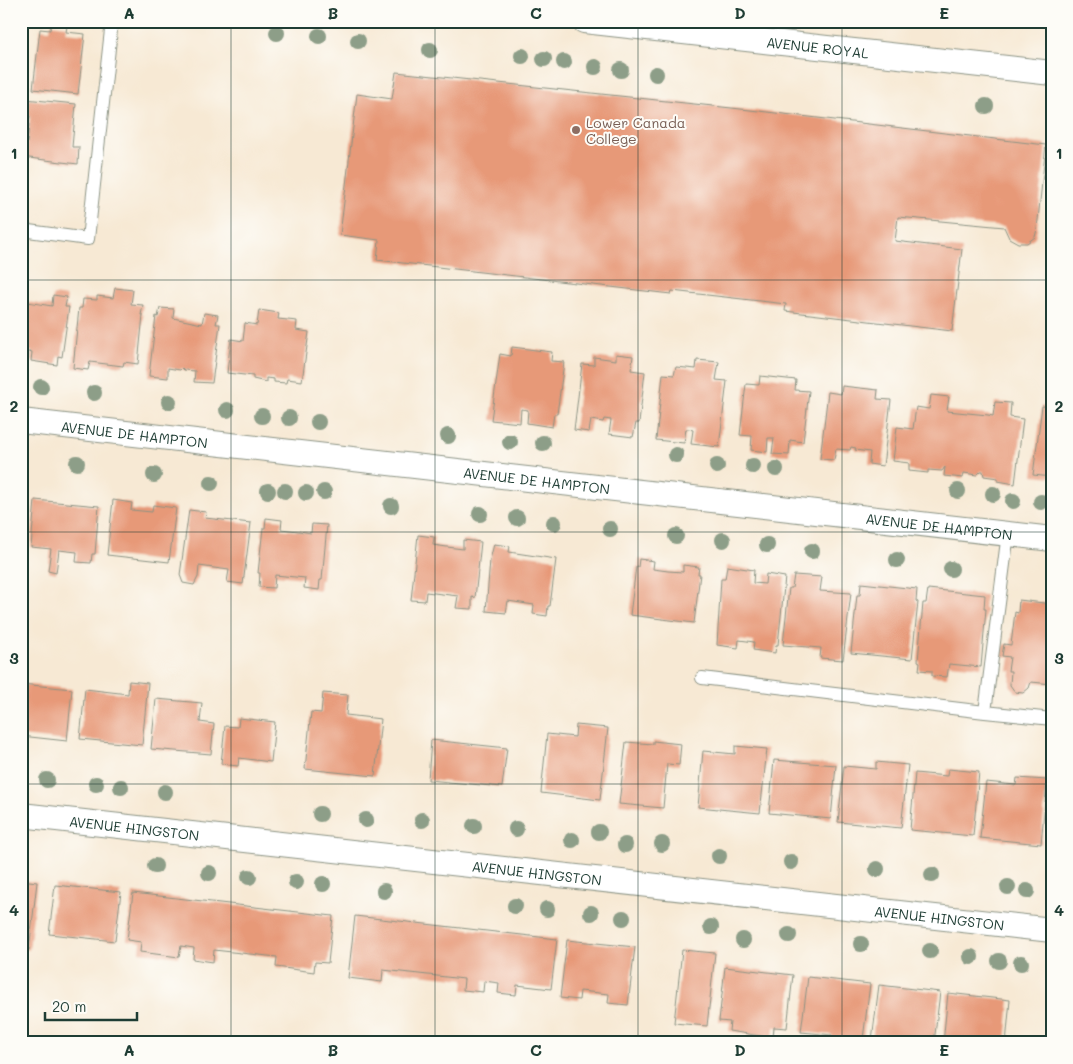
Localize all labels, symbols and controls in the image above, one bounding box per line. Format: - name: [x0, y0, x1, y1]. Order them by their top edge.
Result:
- text: A: [123, 2, 135, 23]
- text: B: [328, 2, 338, 23]
- text: C: [530, 2, 542, 23]
- text: D: [734, 2, 746, 23]
- text: E: [939, 2, 949, 23]
- street label: AVENUE ROYAL: [765, 32, 871, 62]
- place label: Lower Canada College: [586, 113, 686, 148]
- marker: Lower Canada College: [570, 124, 582, 136]
- text: 1: [10, 142, 18, 163]
- text: 1: [1055, 142, 1063, 163]
- text: 2: [10, 395, 19, 416]
- text: 2: [1055, 395, 1064, 416]
- street label: AVENUE DE HAMPTON: [60, 416, 209, 452]
- street label: AVENUE DE HAMPTON: [462, 462, 611, 498]
- street label: AVENUE DE HAMPTON: [865, 508, 1013, 544]
- text: 3: [9, 647, 19, 668]
- text: 3: [1054, 647, 1064, 668]
- street label: AVENUE HINGSTON: [68, 811, 200, 844]
- street label: AVENUE HINGSTON: [471, 856, 603, 889]
- text: 4: [9, 899, 19, 920]
- text: 4: [1054, 899, 1064, 920]
- street label: AVENUE HINGSTON: [873, 901, 1005, 934]
- scale bar: [45, 989, 138, 1021]
- text: 20 m: [52, 996, 86, 1016]
- text: A: [123, 1039, 135, 1060]
- text: B: [328, 1039, 338, 1060]
- text: C: [530, 1039, 542, 1060]
- text: D: [734, 1039, 746, 1060]
- text: E: [939, 1039, 949, 1060]

